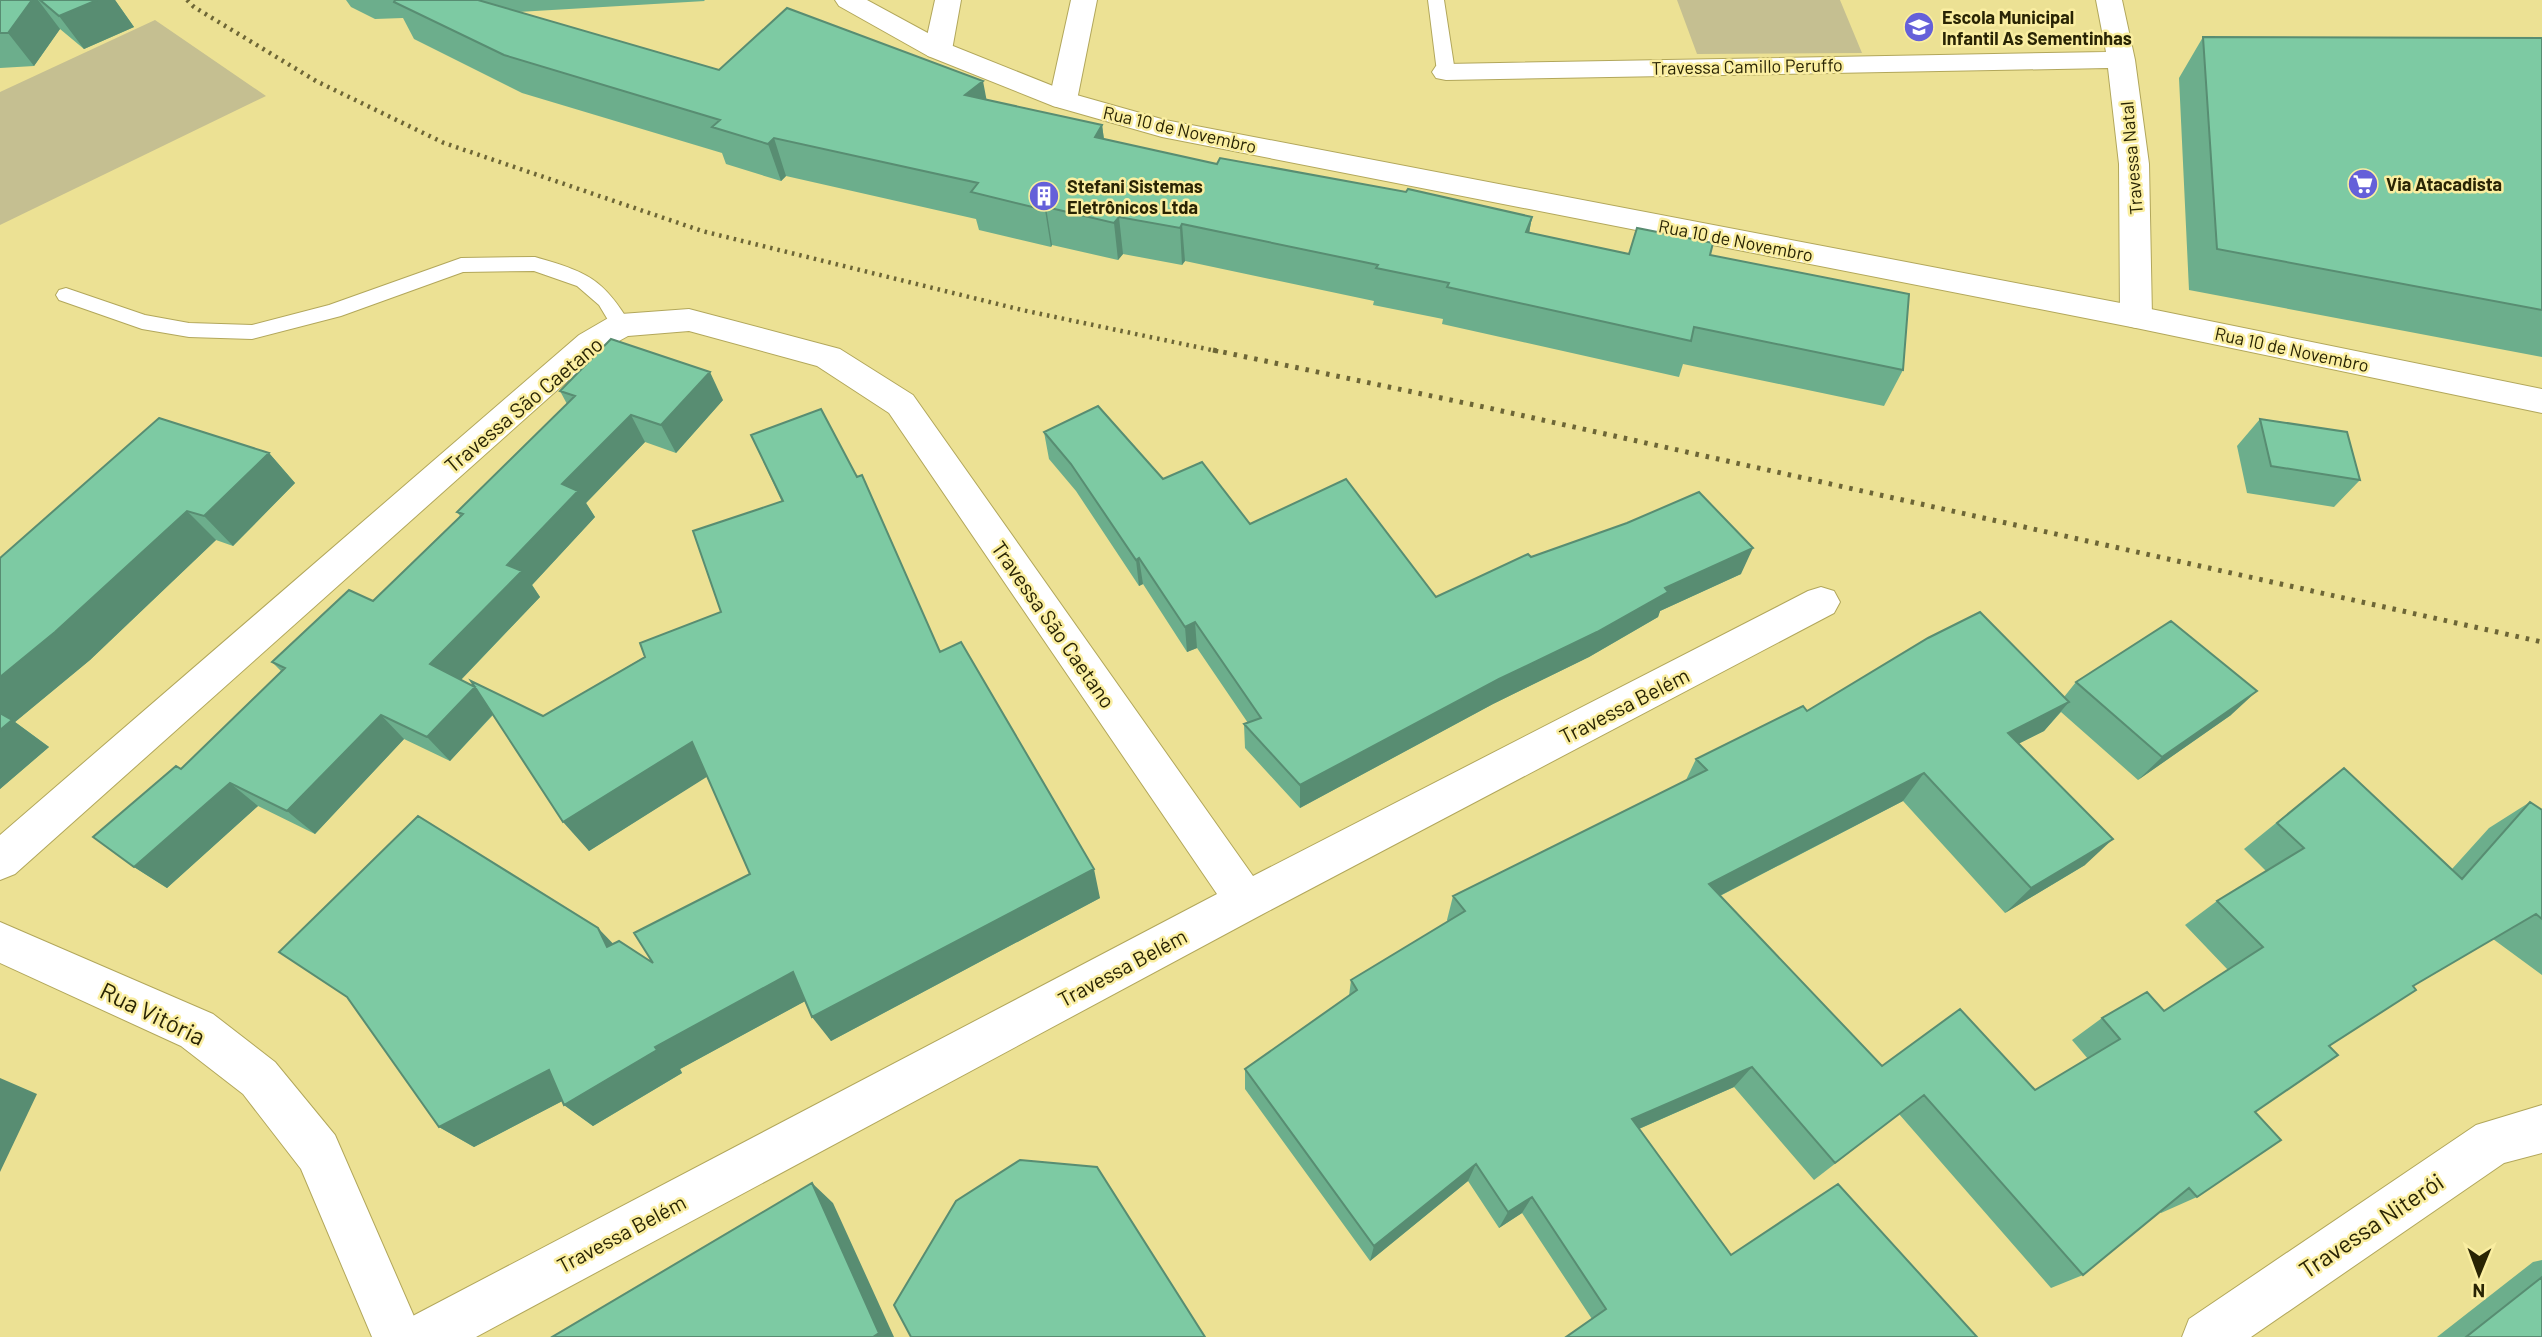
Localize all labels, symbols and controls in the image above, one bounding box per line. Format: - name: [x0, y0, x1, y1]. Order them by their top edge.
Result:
- place label: Escola Municipal Infantil As Sementinhas: [1942, 6, 2132, 49]
- school or university icon: Escola Municipal Infantil As Sementinhas: [1902, 10, 1936, 44]
- street label: Travessa Camillo Peruffo: [1651, 53, 1843, 79]
- street label: Travessa Natal: [2115, 100, 2147, 216]
- street label: Rua 10 de Novembro: [1101, 101, 1259, 157]
- supermarket icon: Via Atacadista: [2346, 167, 2380, 201]
- place label: Via Atacadista: [2386, 173, 2502, 195]
- place label: Stefani Sistemas Eletrônicos Ltda: [1067, 175, 1203, 218]
- building icon: Stefani Sistemas Eletrônicos Ltda: [1027, 179, 1061, 213]
- street label: Rua 10 de Novembro: [1657, 214, 1815, 266]
- street label: Rua 10 de Novembro: [2213, 322, 2371, 376]
- street label: Travessa São Caetano: [439, 331, 607, 477]
- street label: Travessa São Caetano: [987, 536, 1121, 712]
- street label: Travessa Belém: [1555, 662, 1693, 748]
- street label: Travessa Belém: [1053, 923, 1191, 1011]
- street label: Rua Vitória: [96, 975, 210, 1051]
- street label: Travessa Niterói: [2293, 1166, 2449, 1284]
- street label: Travessa Belém: [552, 1189, 690, 1277]
- north arrow: [2444, 1239, 2514, 1309]
- text: N: [2472, 1280, 2485, 1303]

